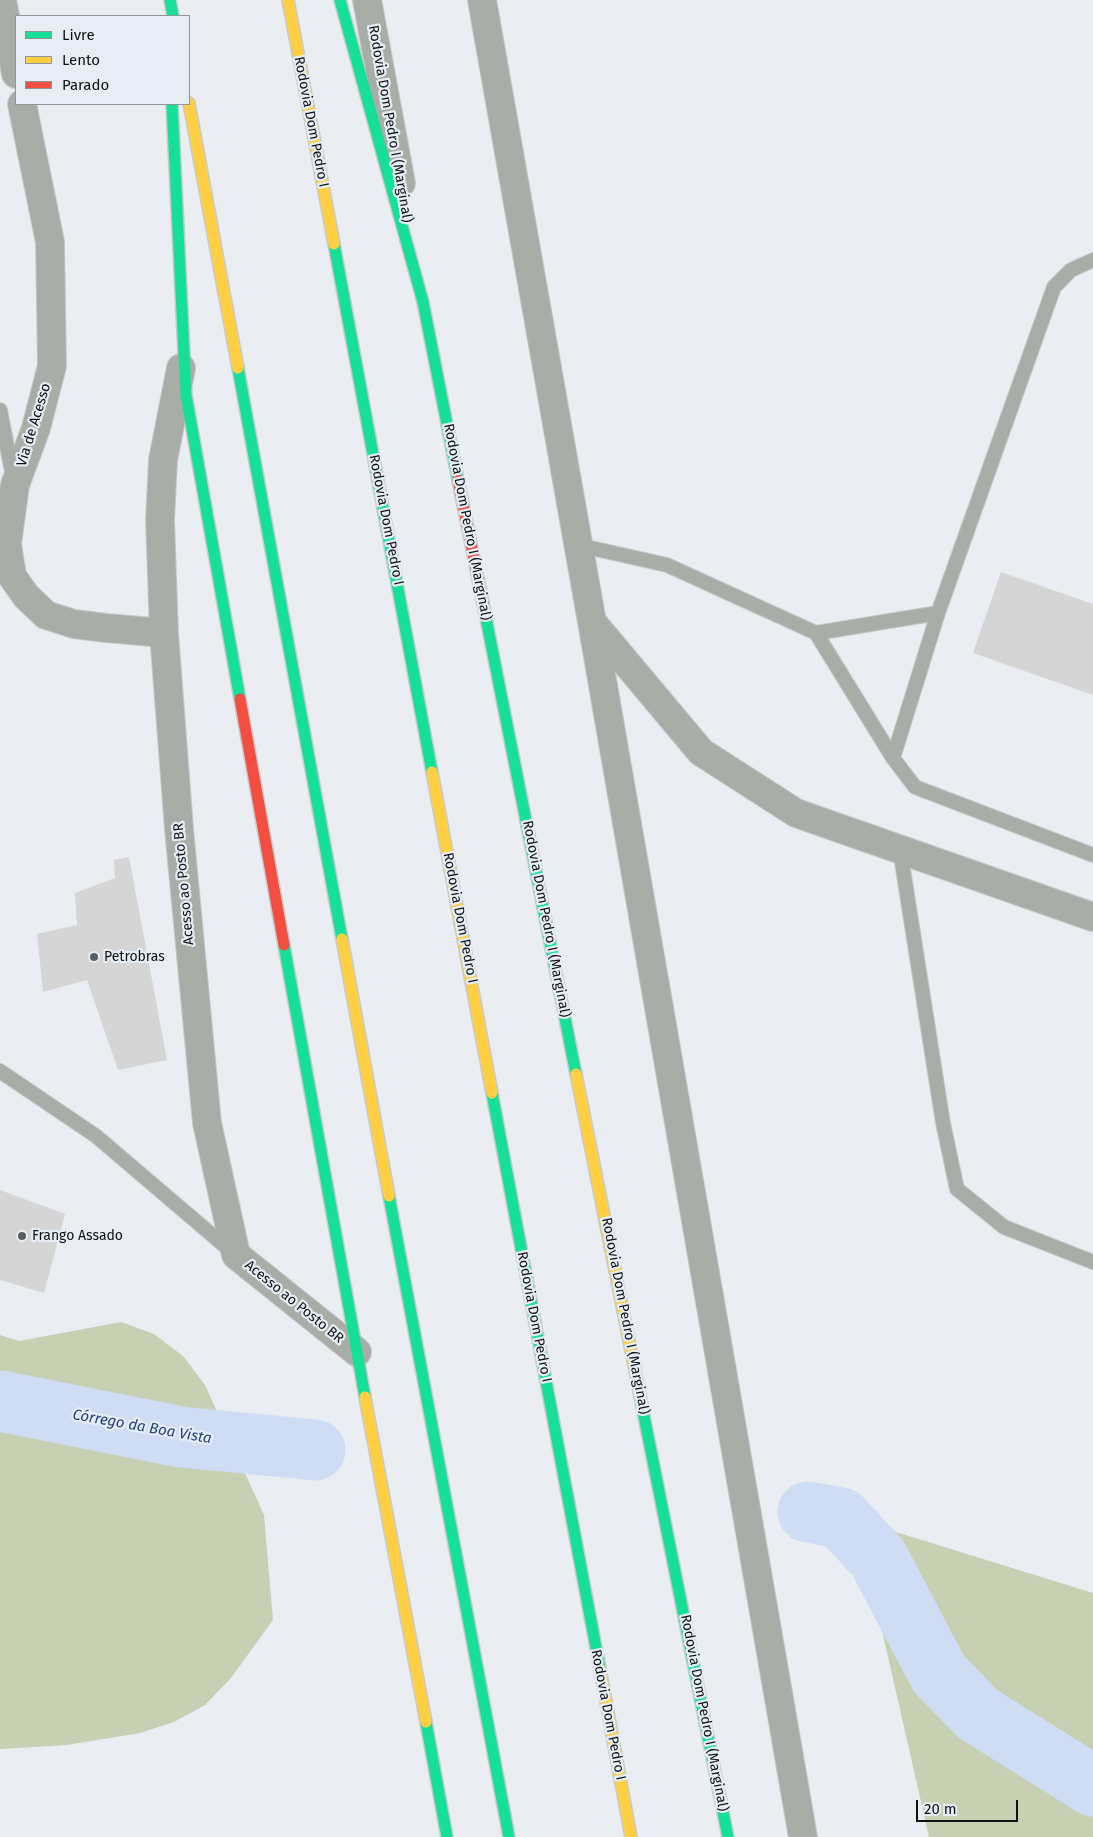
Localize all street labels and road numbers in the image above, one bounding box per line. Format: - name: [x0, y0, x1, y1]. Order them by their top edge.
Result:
- street label: Rodovia Dom Pedro I (Marginal): [364, 24, 416, 224]
- street label: Rodovia Dom Pedro I: [290, 55, 332, 189]
- street label: Via de Acesso: [13, 381, 55, 469]
- street label: Rodovia Dom Pedro I (Marginal): [440, 422, 494, 622]
- street label: Rodovia Dom Pedro I: [365, 453, 407, 587]
- street label: Rodovia Dom Pedro I (Marginal): [519, 819, 573, 1019]
- street label: Acesso ao Posto BR: [170, 822, 198, 946]
- street label: Rodovia Dom Pedro I: [439, 851, 481, 985]
- street label: Rodovia Dom Pedro I (Marginal): [598, 1216, 652, 1416]
- street label: Rodovia Dom Pedro I: [513, 1250, 555, 1384]
- street label: Acesso ao Posto BR: [241, 1257, 347, 1347]
- street label: Rodovia Dom Pedro I (Marginal): [677, 1613, 731, 1813]
- street label: Rodovia Dom Pedro I: [587, 1648, 629, 1782]

